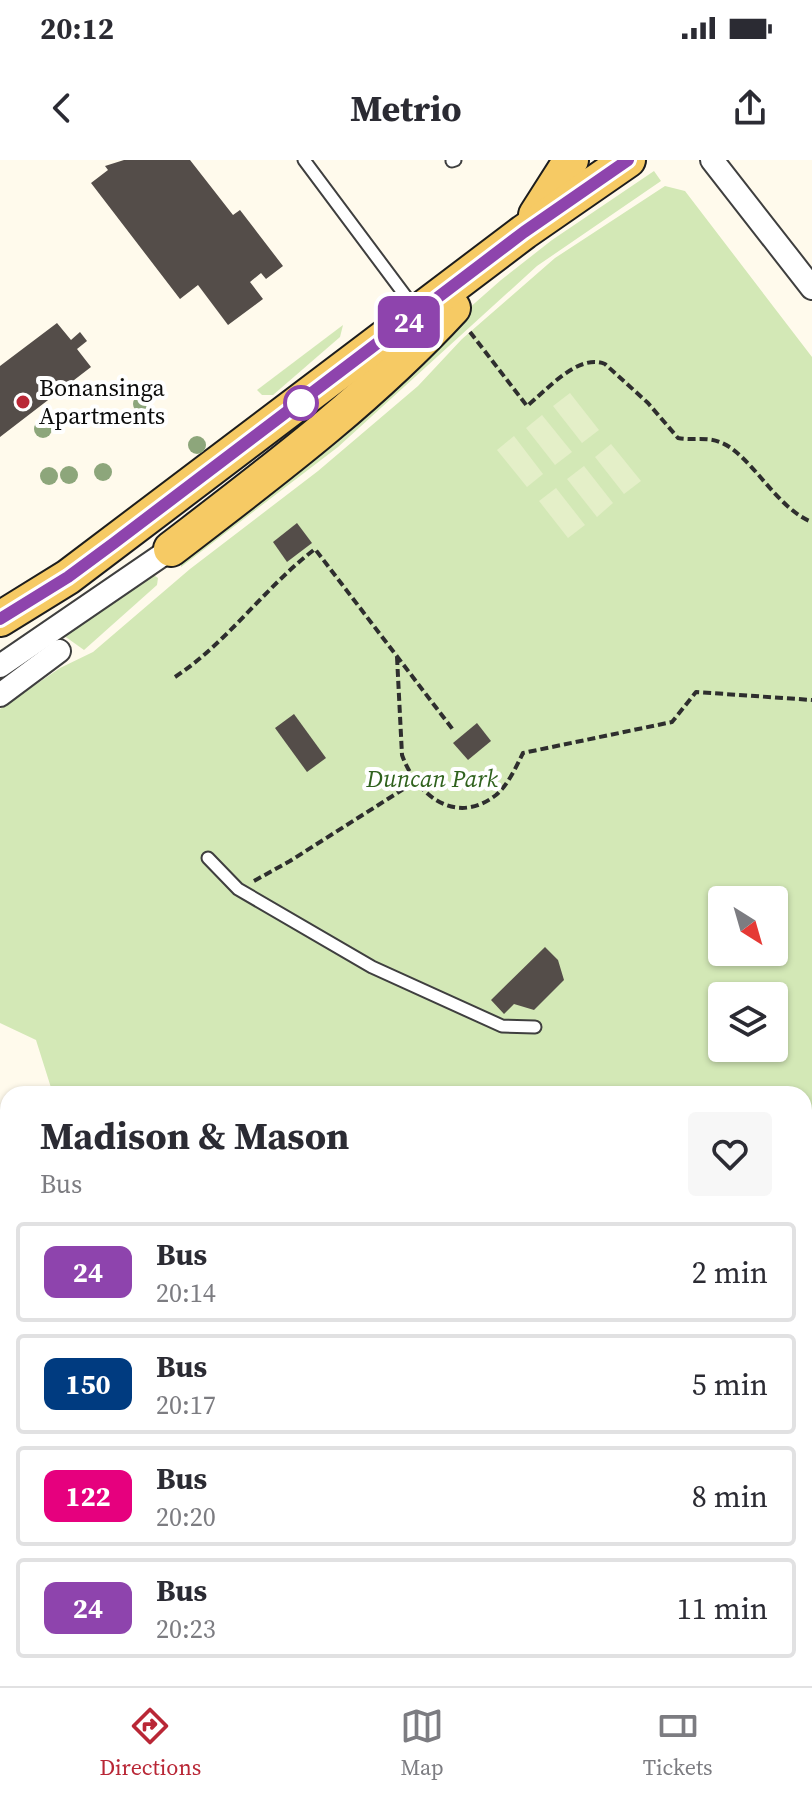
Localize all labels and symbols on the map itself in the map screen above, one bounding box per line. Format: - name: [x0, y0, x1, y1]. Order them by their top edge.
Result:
- line badge: 24: [373, 296, 445, 348]
- place label: Bonansinga Apartments: [39, 371, 166, 432]
- unlabelled marker: [284, 386, 318, 420]
- marker: Bonansinga Apartments: [14, 393, 32, 411]
- park label: Duncan Park: [365, 762, 498, 795]
- north arrow: [708, 886, 788, 966]

